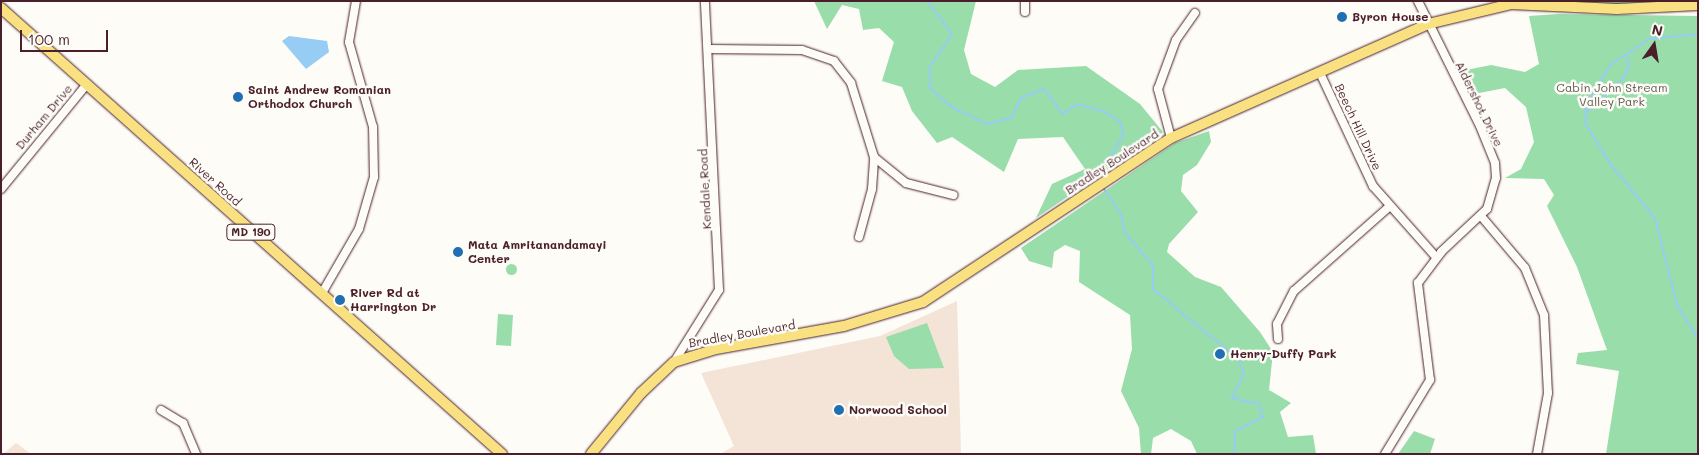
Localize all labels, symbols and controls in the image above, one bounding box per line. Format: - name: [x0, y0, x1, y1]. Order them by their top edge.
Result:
- place label: Byron House: [1352, 10, 1428, 24]
- marker: Byron House: [1336, 11, 1348, 23]
- text: N: [1650, 19, 1665, 40]
- scale bar: [22, 20, 110, 52]
- north arrow: [1629, 20, 1679, 70]
- text: 100 m: [28, 29, 70, 49]
- street label: Aldershot Drive: [1452, 59, 1506, 149]
- street label: Beech Hill Drive: [1332, 81, 1384, 173]
- park label: Cabin John Stream Valley Park: [1556, 81, 1668, 109]
- street label: Durham Drive: [13, 82, 75, 152]
- place label: Saint Andrew Romanian Orthodox Church: [248, 83, 391, 111]
- marker: Saint Andrew Romanian Orthodox Church: [232, 91, 244, 103]
- street label: Bradley Boulevard: [1063, 127, 1161, 197]
- street label: Kendale Road: [696, 148, 714, 230]
- street label: River Road: [186, 155, 244, 209]
- road number: MD 190: [226, 223, 276, 240]
- place label: Mata Amritanandamayi Center: [468, 238, 607, 266]
- marker: Mata Amritanandamayi Center: [452, 246, 464, 258]
- place label: River Rd at Harrington Dr: [350, 286, 436, 314]
- marker: River Rd at Harrington Dr: [334, 294, 346, 306]
- street label: Bradley Boulevard: [688, 318, 796, 350]
- place label: Henry-Duffy Park: [1230, 347, 1336, 361]
- marker: Henry-Duffy Park: [1214, 348, 1226, 360]
- place label: Norwood School: [849, 403, 947, 417]
- marker: Norwood School: [833, 404, 845, 416]

